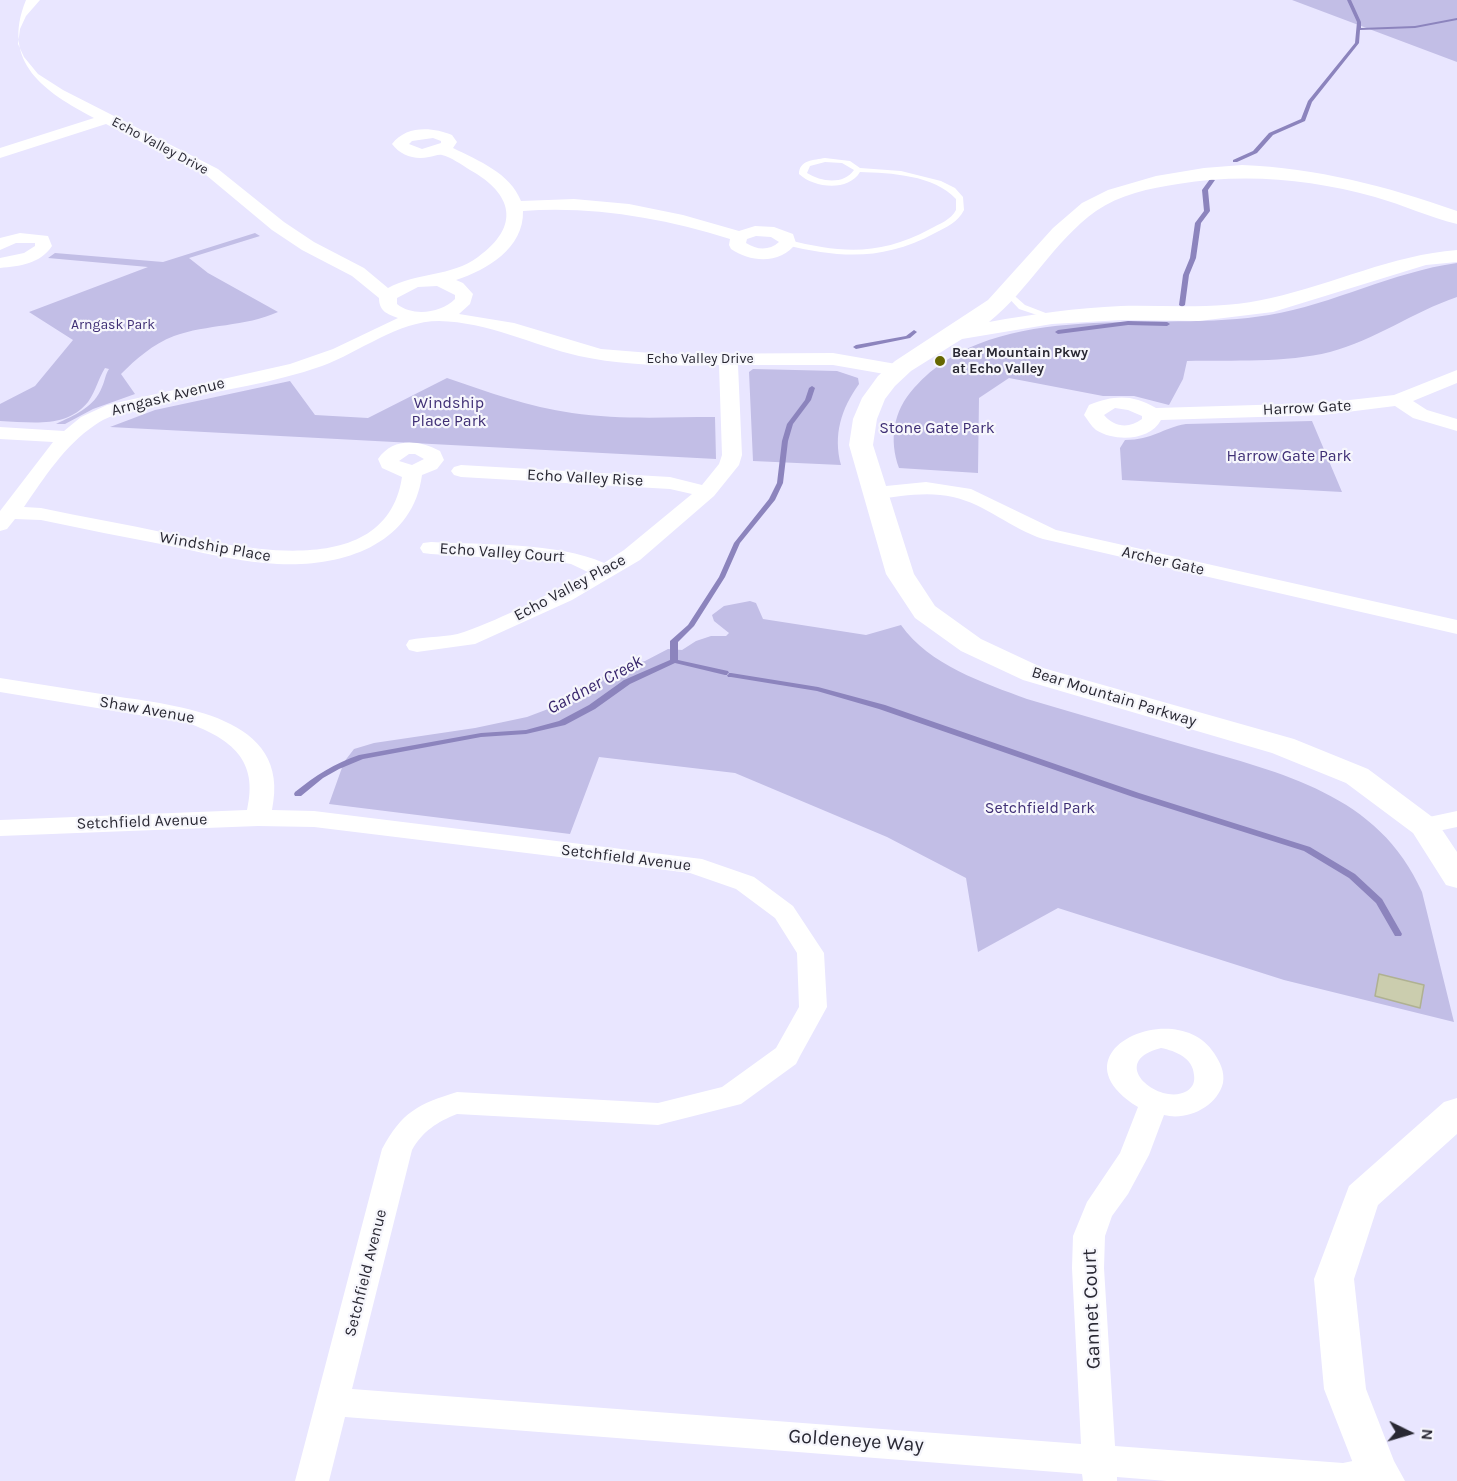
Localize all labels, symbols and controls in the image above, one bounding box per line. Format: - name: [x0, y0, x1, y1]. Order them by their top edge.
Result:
- street label: Echo Valley Drive: [109, 113, 211, 179]
- park label: Arngask Park: [71, 317, 155, 333]
- place label: Bear Mountain Pkwy at Echo Valley: [952, 345, 1088, 378]
- street label: Echo Valley Drive: [646, 351, 754, 367]
- marker: Bear Mountain Pkwy at Echo Valley: [933, 354, 947, 368]
- street label: Arngask Avenue: [109, 374, 227, 420]
- park label: Windship Place Park: [412, 393, 486, 431]
- street label: Harrow Gate: [1262, 396, 1352, 420]
- park label: Stone Gate Park: [879, 418, 995, 438]
- park label: Harrow Gate Park: [1227, 446, 1351, 466]
- street label: Echo Valley Rise: [526, 465, 644, 491]
- street label: Windship Place: [158, 528, 272, 566]
- street label: Echo Valley Court: [439, 539, 565, 567]
- street label: Archer Gate: [1120, 542, 1206, 580]
- street label: Echo Valley Place: [511, 550, 629, 626]
- water label: Gardner Creek: [543, 651, 647, 719]
- street label: Bear Mountain Parkway: [1029, 663, 1199, 731]
- street label: Shaw Avenue: [98, 692, 196, 728]
- park label: Setchfield Park: [985, 798, 1095, 818]
- street label: Setchfield Avenue: [76, 810, 208, 834]
- street label: Setchfield Avenue: [560, 841, 692, 875]
- street label: Setchfield Avenue: [341, 1207, 391, 1339]
- street label: Gannet Court: [1078, 1248, 1106, 1370]
- north arrow: [1379, 1403, 1439, 1463]
- street label: Goldeneye Way: [787, 1424, 925, 1458]
- text: N: [1417, 1428, 1437, 1441]

